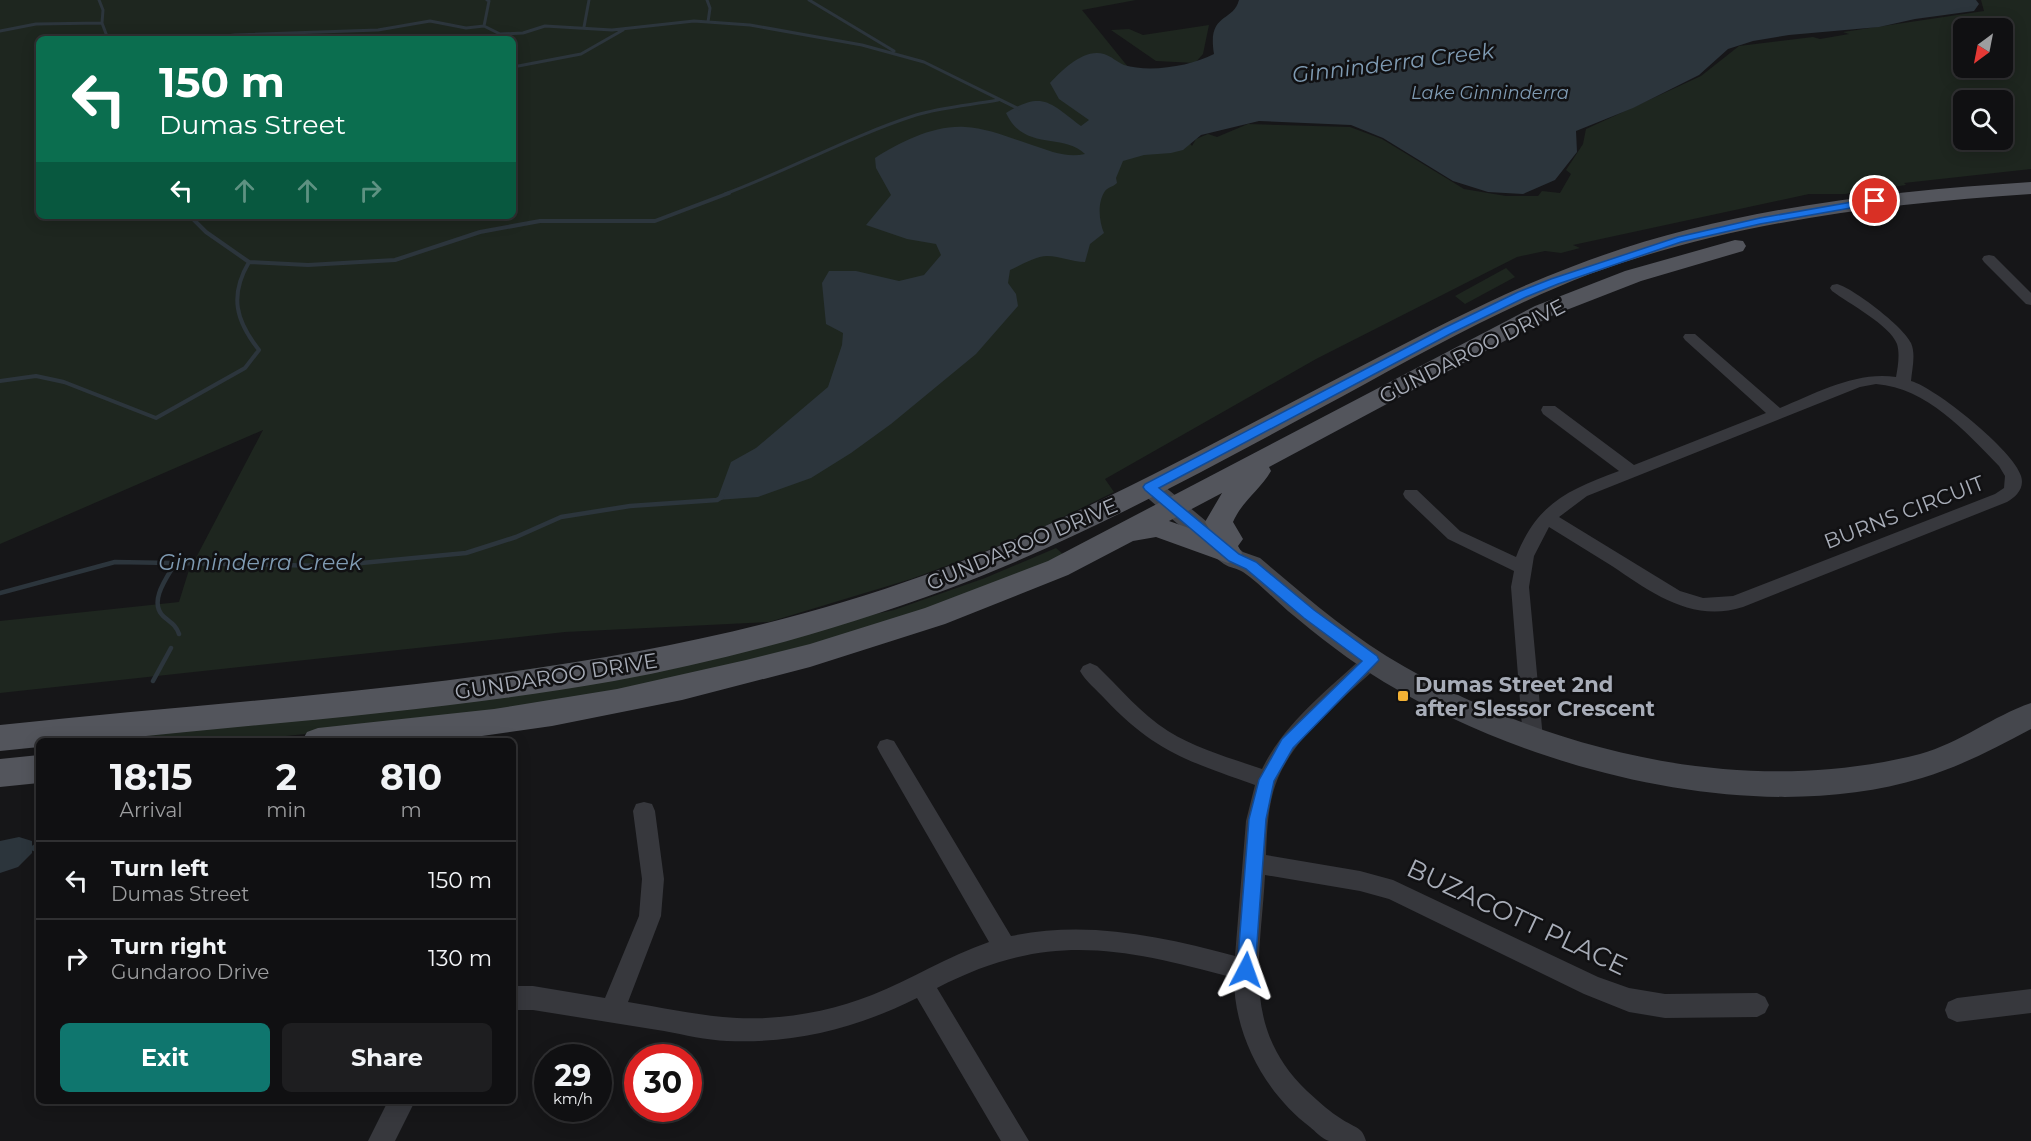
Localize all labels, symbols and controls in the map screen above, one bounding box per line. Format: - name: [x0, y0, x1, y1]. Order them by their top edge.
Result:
- north arrow: [1953, 18, 2013, 78]
- map controls: [1953, 18, 2013, 150]
- water label: Ginninderra Creek: [1290, 37, 1497, 89]
- text: 150 m: [159, 56, 285, 108]
- icon: left: [60, 60, 138, 138]
- water label: Lake Ginninderra: [1411, 82, 1569, 104]
- button: search: [1953, 90, 2013, 150]
- text: Dumas Street: [159, 108, 346, 141]
- icon: left: [165, 174, 198, 207]
- icon: ahead: [228, 174, 261, 207]
- icon: ahead: [291, 174, 324, 207]
- icon: right: [354, 174, 387, 207]
- pin: [1849, 175, 1900, 226]
- icon: arrive: [1858, 184, 1891, 217]
- street label: GUNDAROO DRIVE: [1375, 293, 1569, 409]
- street label: BURNS CIRCUIT: [1820, 470, 1988, 554]
- street label: GUNDAROO DRIVE: [923, 492, 1121, 596]
- water label: Ginninderra Creek: [158, 549, 363, 576]
- street label: GUNDAROO DRIVE: [453, 648, 659, 704]
- place label: Dumas Street 2nd after Slessor Crescent: [1415, 672, 1655, 721]
- marker: Dumas Street 2nd after Slessor Crescent: [1396, 689, 1410, 703]
- text: 18:15: [110, 755, 193, 799]
- text: 2: [276, 755, 297, 799]
- text: 810: [380, 755, 442, 799]
- text: Arrival: [120, 798, 183, 822]
- text: min: [266, 798, 306, 822]
- text: m: [401, 798, 422, 822]
- street label: BUZACOTT PLACE: [1402, 852, 1632, 982]
- text: Turn left: [111, 855, 209, 882]
- icon: left: [60, 864, 93, 897]
- text: 150 m: [428, 867, 492, 894]
- text: Dumas Street: [111, 882, 249, 906]
- text: Turn right: [111, 933, 226, 960]
- position arrow: [1214, 938, 1278, 1002]
- icon: right: [60, 942, 93, 975]
- text: 130 m: [428, 945, 492, 972]
- text: Gundaroo Drive: [111, 960, 269, 984]
- button: Exit: [60, 1023, 270, 1092]
- button: Share: [282, 1023, 492, 1092]
- speed limit sign: 30: [624, 1044, 702, 1122]
- text: 29: [555, 1057, 591, 1094]
- text: km/h: [553, 1089, 593, 1108]

